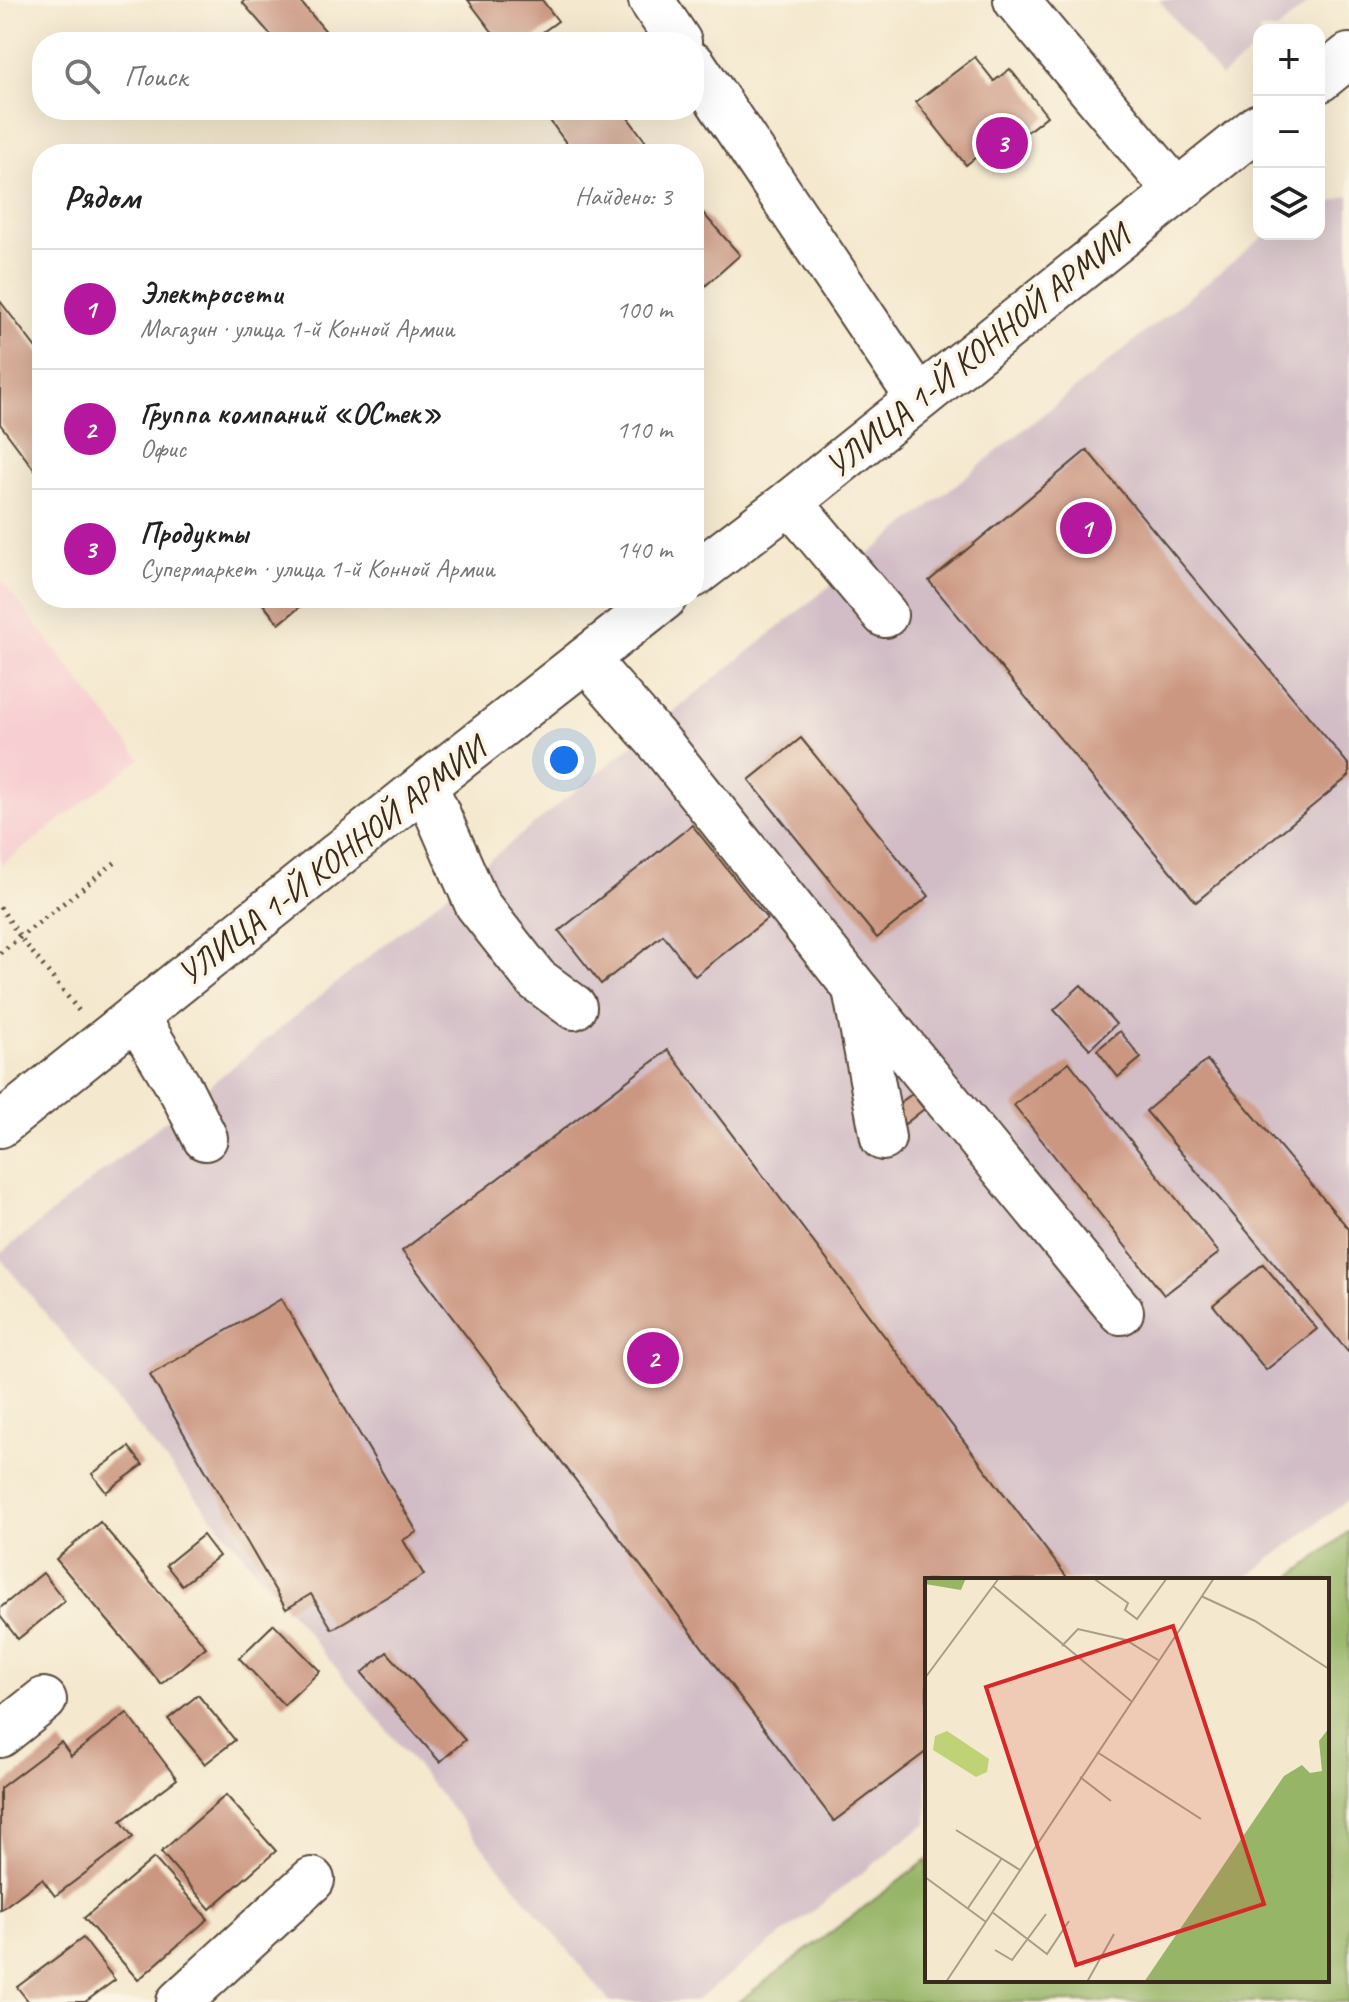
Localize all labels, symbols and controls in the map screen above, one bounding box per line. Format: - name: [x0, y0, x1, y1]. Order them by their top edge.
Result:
- map controls: [1253, 24, 1325, 240]
- button: +: [1253, 24, 1325, 96]
- search box: [32, 32, 704, 120]
- icon: search: [60, 54, 104, 98]
- text: Поиск: [124, 57, 187, 95]
- button: −: [1253, 96, 1325, 168]
- pin: 3: [976, 113, 1028, 173]
- button: layers: [1253, 168, 1325, 240]
- text: Рядом: [64, 175, 140, 218]
- text: Найдено: 3: [575, 180, 672, 213]
- street label: УЛИЦА 1-Й КОННОЙ АРМИИ: [816, 211, 1142, 487]
- text: Электросети: [140, 274, 282, 312]
- text: 1: [84, 293, 96, 326]
- text: 100 m: [616, 293, 672, 326]
- text: Магазин · улица 1-й Конной Армии: [140, 312, 454, 345]
- text: Группа компаний «ОСтек»: [140, 394, 441, 432]
- text: 2: [84, 413, 96, 446]
- text: 110 m: [616, 413, 672, 446]
- text: Офис: [140, 432, 186, 465]
- pin: 1: [1060, 498, 1112, 558]
- text: Продукты: [140, 514, 248, 552]
- text: 3: [84, 533, 96, 566]
- text: 140 m: [616, 533, 672, 566]
- text: Супермаркет · улица 1-й Конной Армии: [140, 552, 495, 585]
- street label: УЛИЦА 1-Й КОННОЙ АРМИИ: [168, 724, 498, 995]
- your location: [544, 740, 584, 780]
- pin: 2: [627, 1328, 679, 1388]
- inset map: [925, 1578, 1329, 1982]

